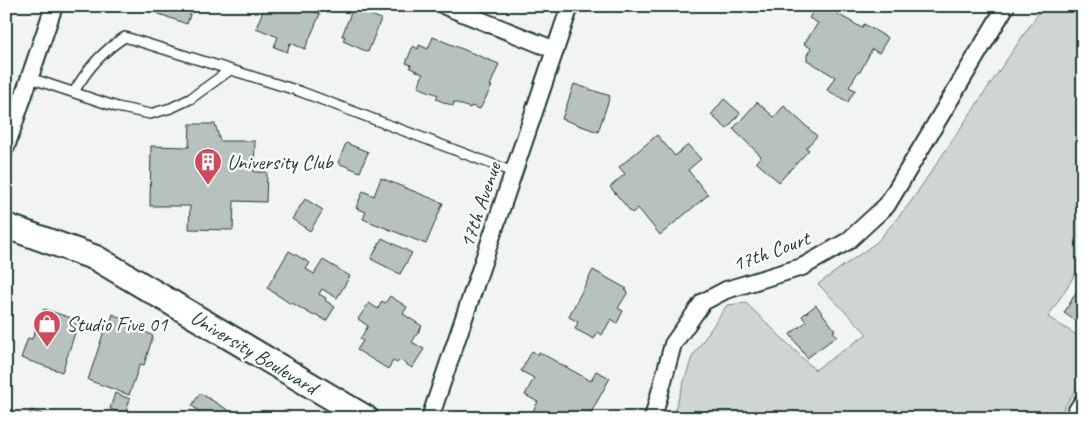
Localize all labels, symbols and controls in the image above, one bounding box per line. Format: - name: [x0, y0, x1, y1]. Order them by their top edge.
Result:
- building icon: University Club: [193, 147, 223, 186]
- place label: University Club: [227, 149, 334, 175]
- street label: 17th Avenue: [453, 158, 507, 251]
- street label: 17th Court: [729, 224, 815, 277]
- street label: University Boulevard: [186, 304, 325, 402]
- shop icon: Studio Five 01: [32, 309, 62, 348]
- place label: Studio Five 01: [66, 311, 169, 337]

